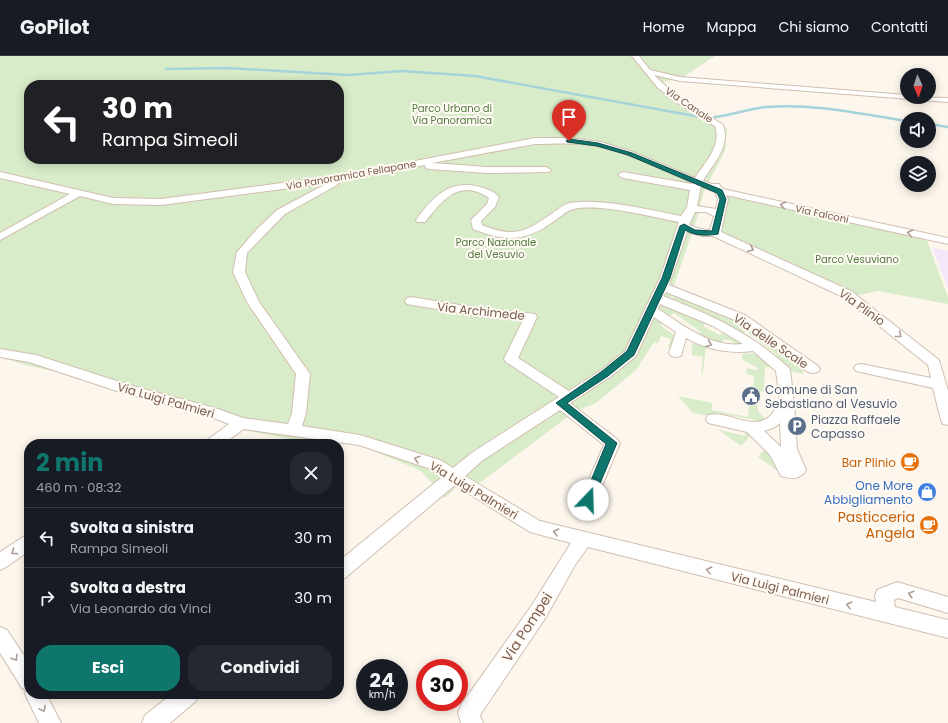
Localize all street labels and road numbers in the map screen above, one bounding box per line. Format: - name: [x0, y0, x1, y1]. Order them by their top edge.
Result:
- street label: Via Canale: [662, 83, 716, 127]
- street label: Via Panoramica Fellapane: [285, 156, 417, 194]
- street label: Via Falconi: [794, 201, 850, 227]
- street label: Via Plinio: [835, 284, 889, 330]
- street label: Via Archimede: [436, 298, 526, 324]
- street label: Via delle Scale: [730, 310, 812, 372]
- street label: Via Luigi Palmieri: [115, 378, 217, 422]
- street label: Via Luigi Palmieri: [426, 457, 522, 523]
- street label: Via Luigi Palmieri: [729, 568, 831, 608]
- street label: Via Pompei: [497, 588, 557, 666]

